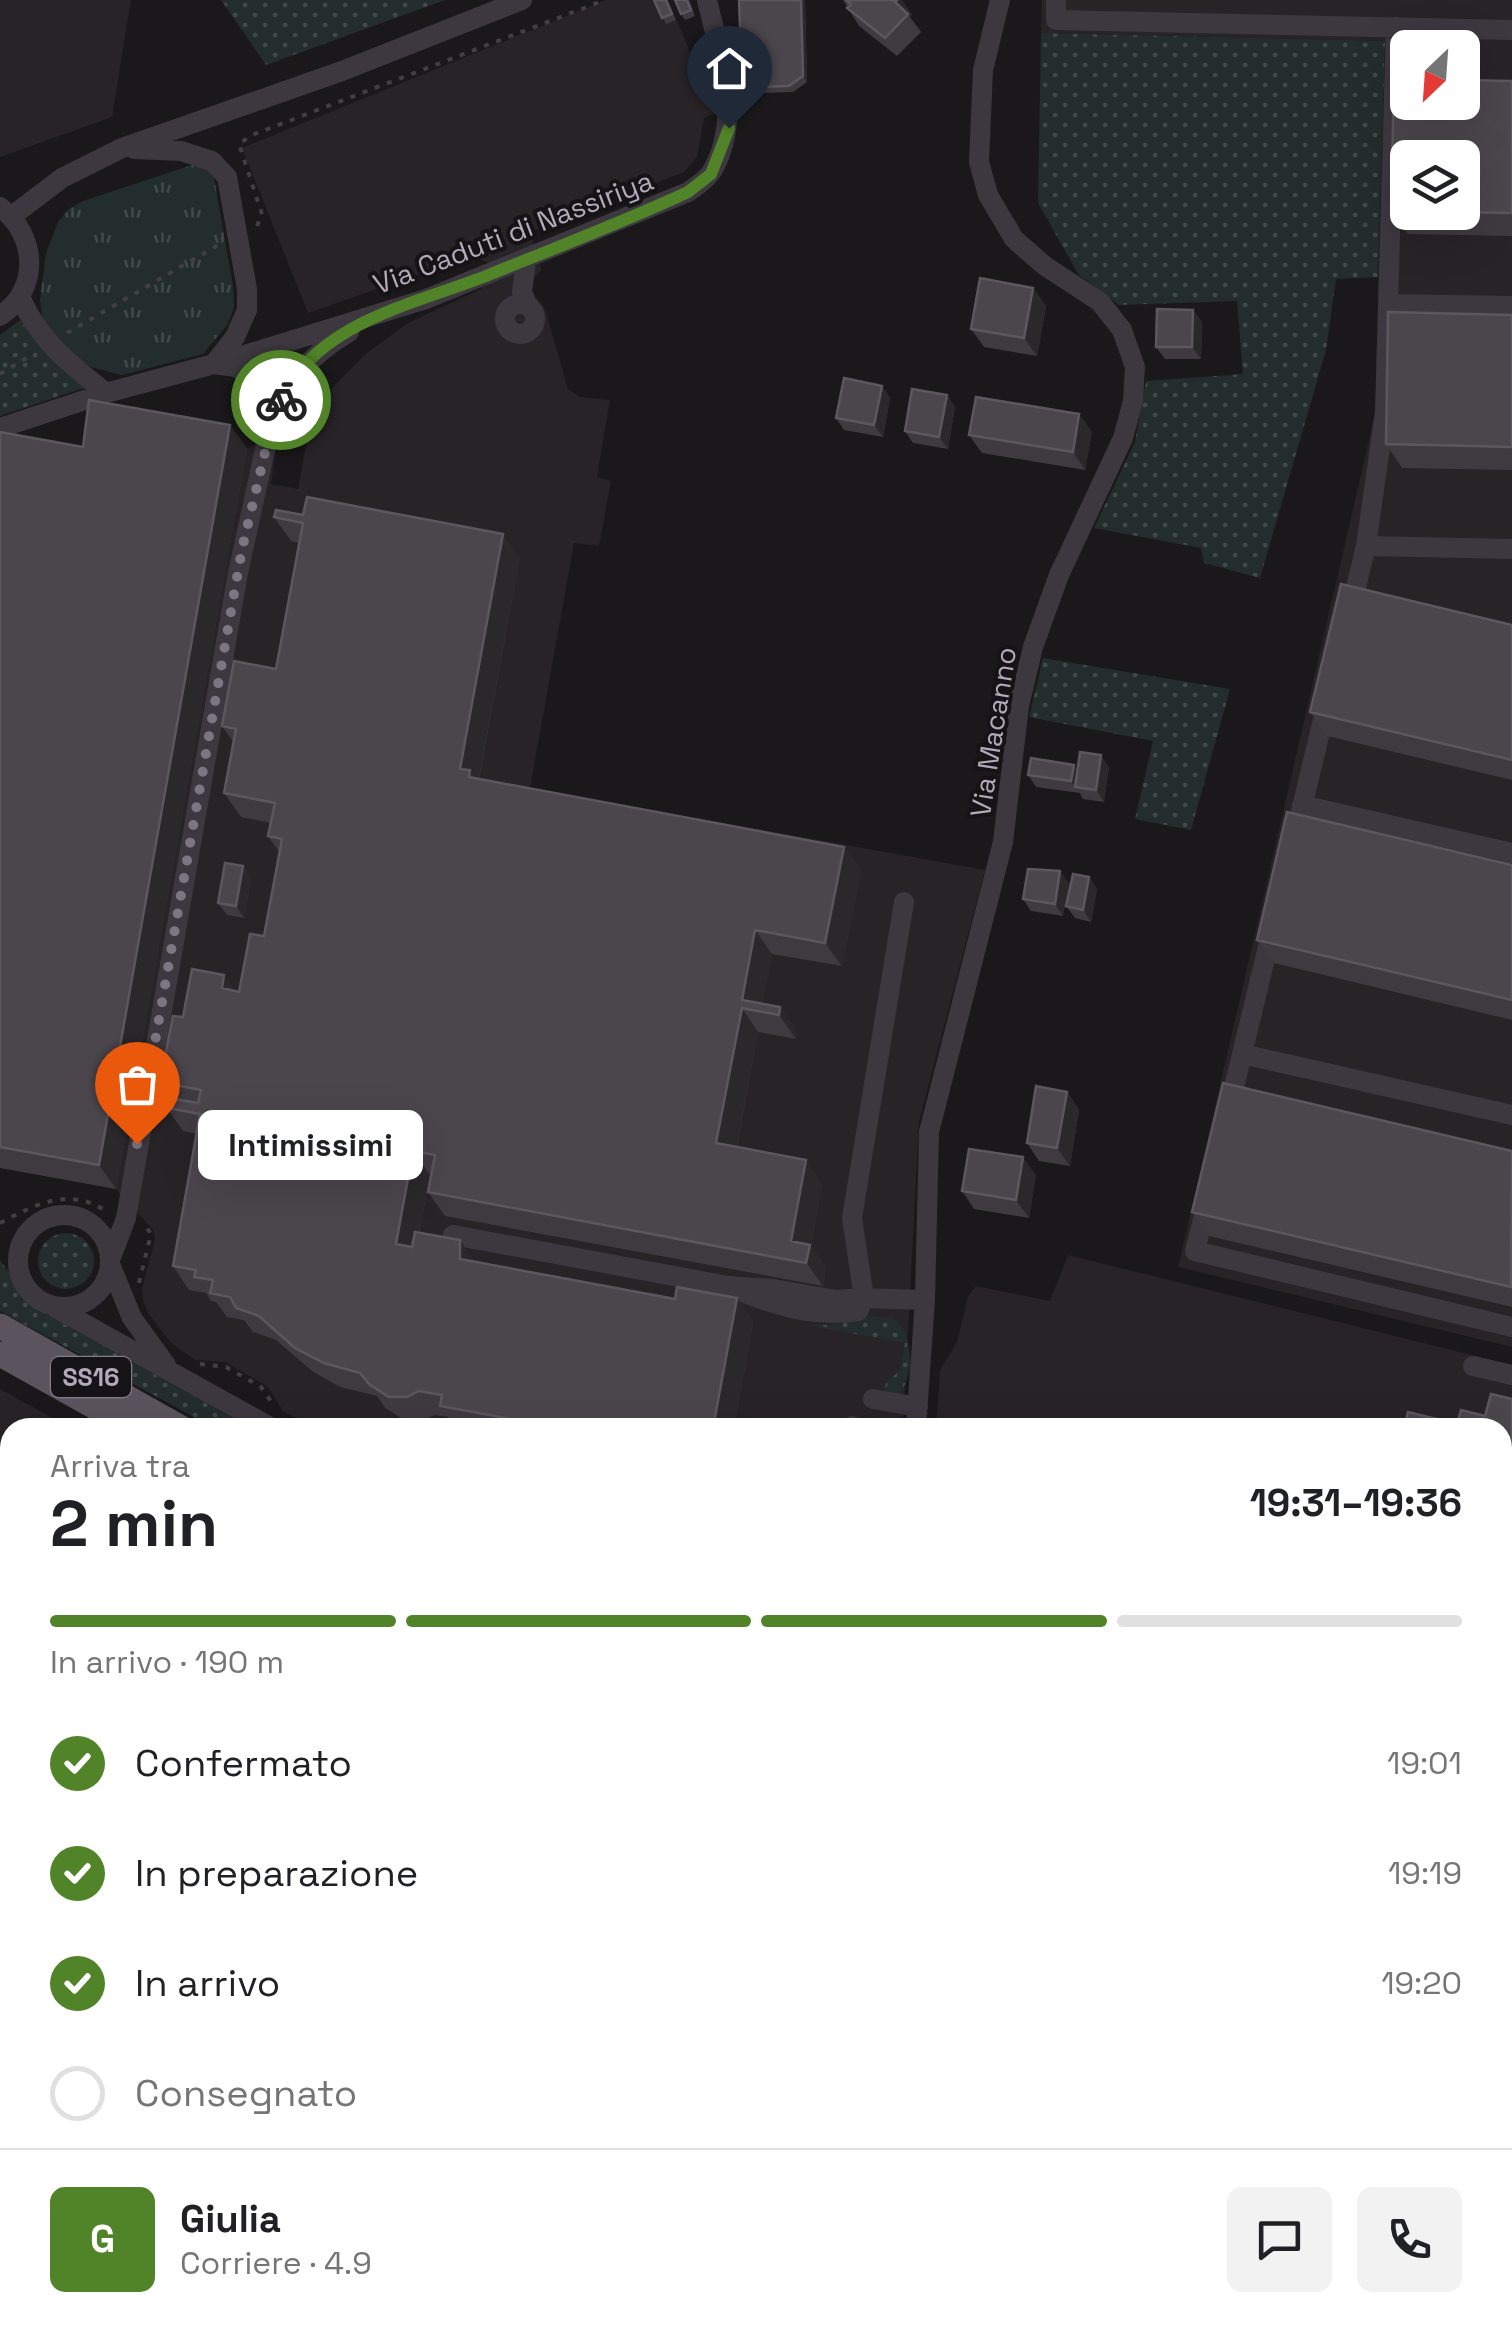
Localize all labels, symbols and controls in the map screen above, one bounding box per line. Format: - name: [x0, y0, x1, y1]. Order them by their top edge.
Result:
- pin: [687, 26, 772, 129]
- north arrow: [1390, 30, 1480, 120]
- map controls: [1390, 30, 1480, 230]
- icon: home: [702, 41, 757, 96]
- button: layers: [1390, 140, 1480, 230]
- street label: Via Caduti di Nassiriya: [368, 162, 658, 302]
- courier: [231, 350, 331, 450]
- icon: bike: [254, 373, 309, 428]
- street label: Via Macanno: [962, 644, 1024, 820]
- pin: [95, 1042, 180, 1145]
- icon: bag: [110, 1057, 165, 1112]
- callout: Intimissimi: [197, 1109, 422, 1179]
- text: Intimissimi: [228, 1125, 393, 1165]
- road number: SS16: [51, 1357, 131, 1397]
- text: Arriva tra: [50, 1446, 190, 1486]
- text: 19:31–19:36: [1250, 1479, 1462, 1527]
- text: 2 min: [50, 1482, 218, 1565]
- text: In arrivo · 190 m: [50, 1642, 284, 1682]
- icon: check: [50, 1736, 105, 1791]
- text: Confermato: [135, 1739, 352, 1787]
- text: 19:01: [1387, 1743, 1462, 1783]
- icon: check: [50, 1846, 105, 1901]
- text: In preparazione: [135, 1849, 418, 1897]
- text: 19:19: [1388, 1853, 1462, 1893]
- icon: check: [50, 1956, 105, 2011]
- text: In arrivo: [135, 1959, 280, 2007]
- text: 19:20: [1381, 1963, 1462, 2003]
- text: Consegnato: [135, 2069, 357, 2117]
- button: chat: [1227, 2187, 1332, 2292]
- button: phone: [1357, 2187, 1462, 2292]
- text: Giulia: [180, 2195, 281, 2243]
- text: G: [90, 2215, 115, 2263]
- text: Corriere · 4.9: [180, 2243, 372, 2283]

